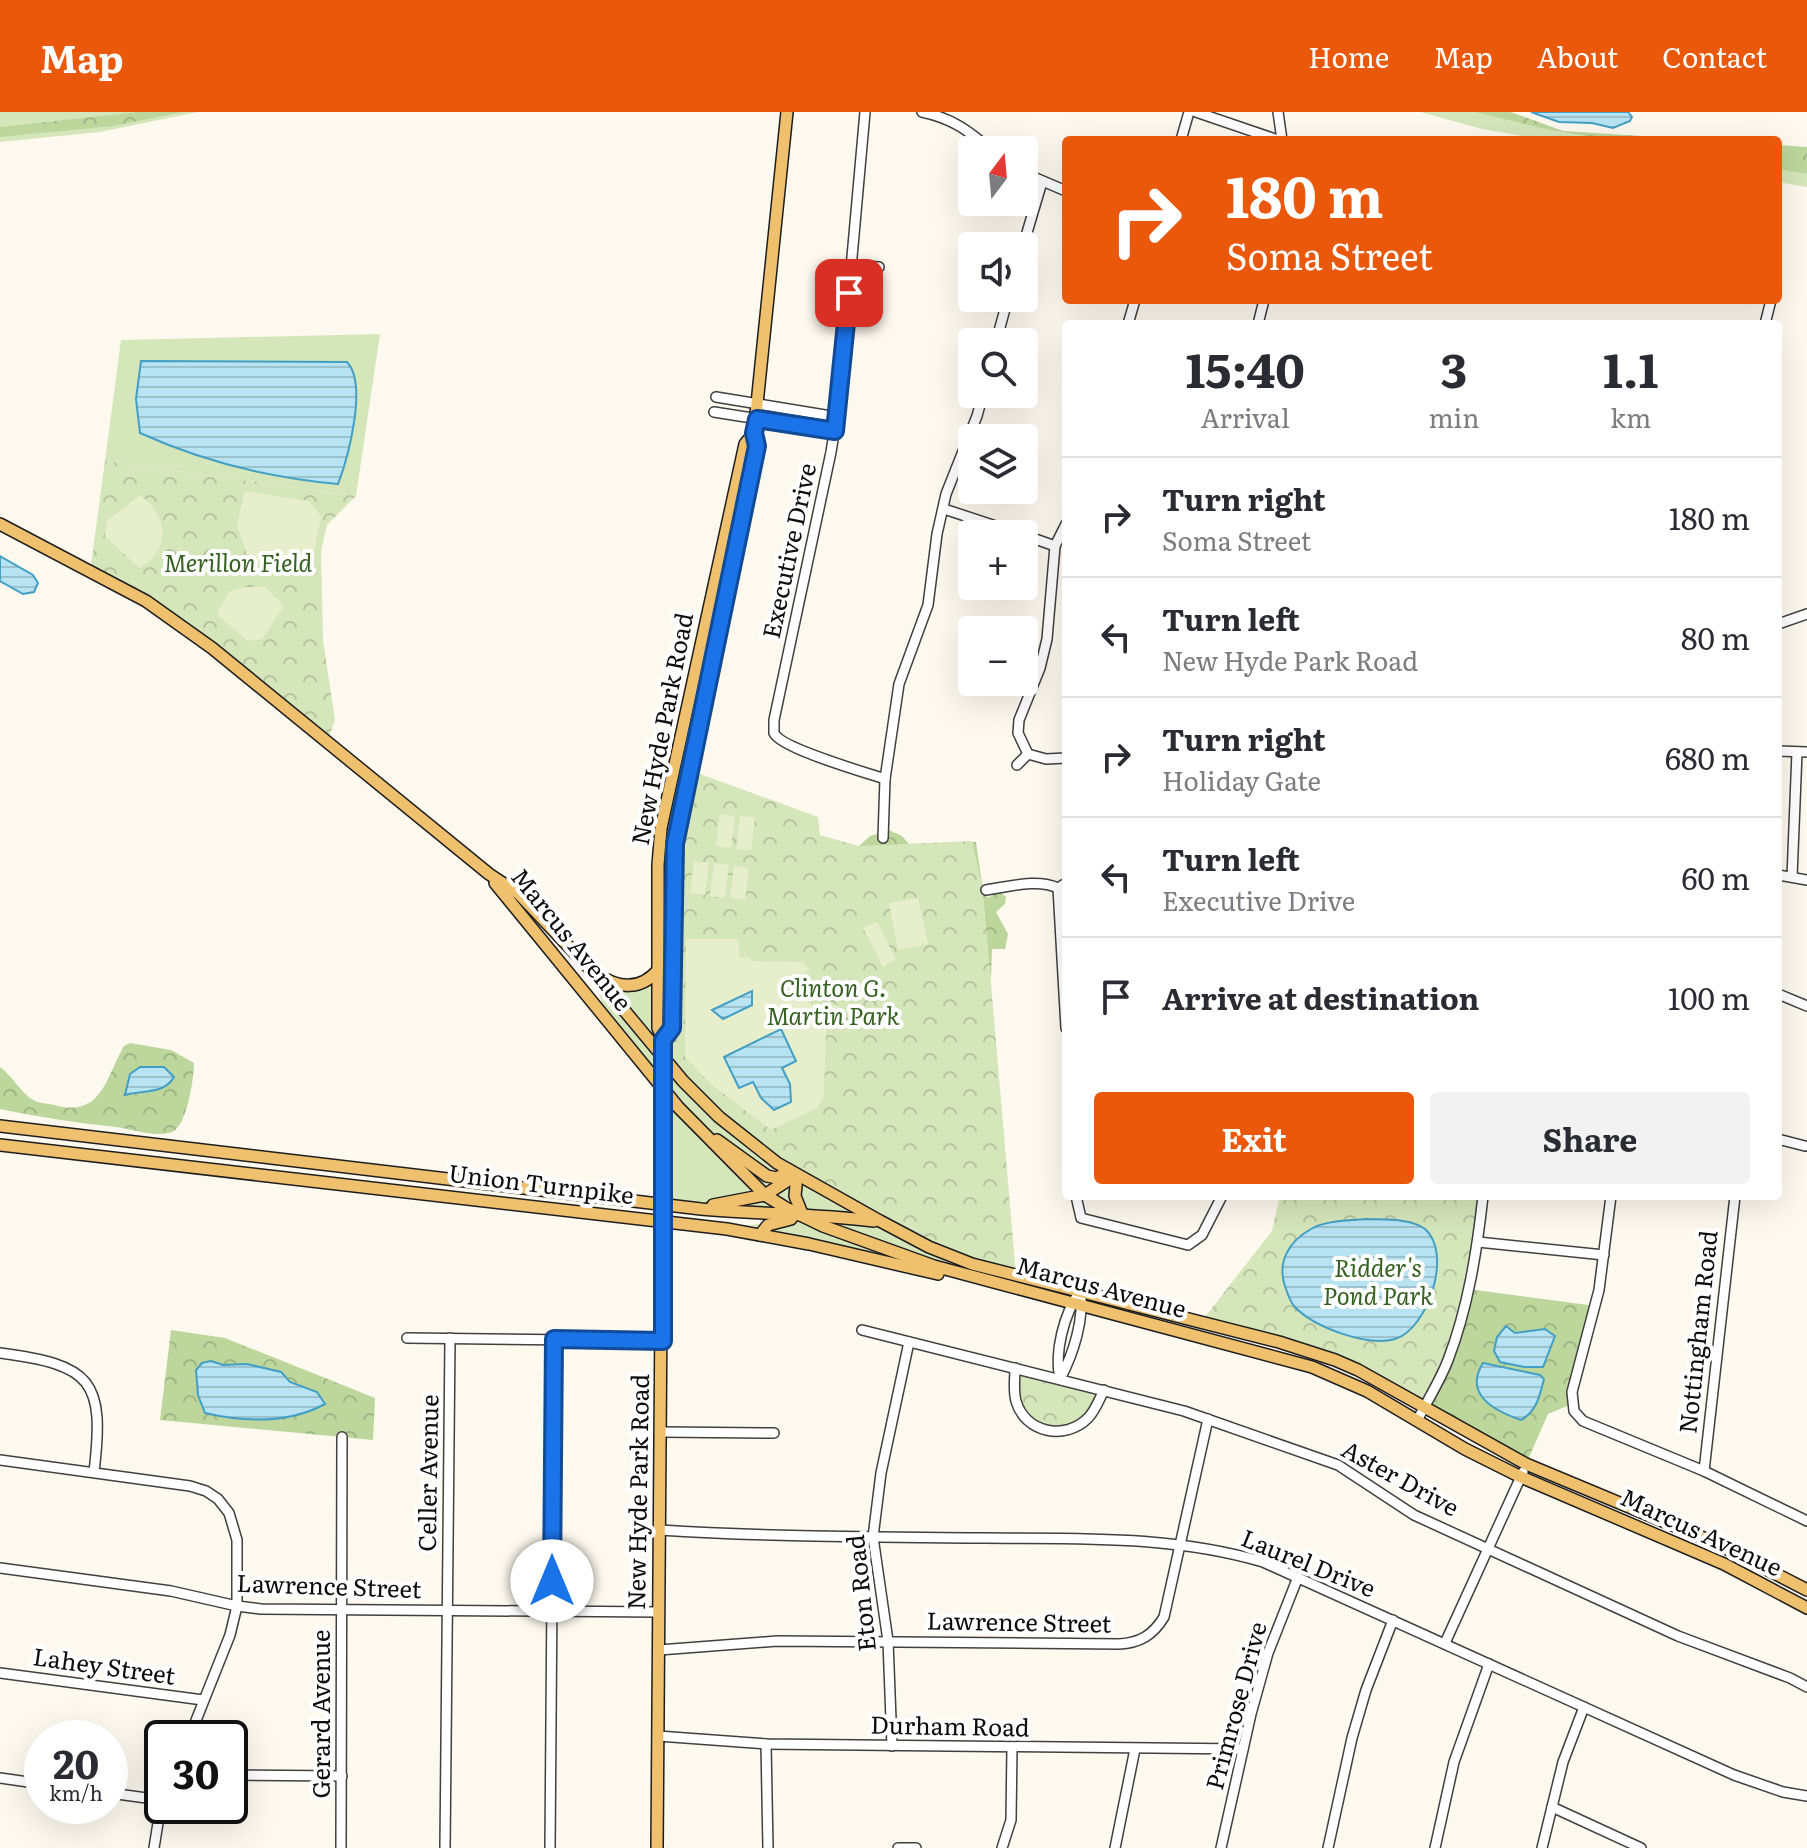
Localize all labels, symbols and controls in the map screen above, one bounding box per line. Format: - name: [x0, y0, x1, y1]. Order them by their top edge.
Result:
- text: Map: [40, 28, 124, 85]
- text: Home: [1308, 35, 1389, 77]
- text: Map: [1433, 35, 1493, 77]
- text: About: [1537, 35, 1618, 77]
- text: Contact: [1662, 35, 1767, 77]
- north arrow: [958, 136, 1038, 216]
- map controls: [958, 136, 1038, 696]
- text: 180 m: [1226, 152, 1384, 235]
- icon: right: [1094, 168, 1198, 272]
- text: Soma Street: [1226, 228, 1433, 281]
- button: sound: [958, 232, 1038, 312]
- pin: [815, 259, 883, 327]
- icon: arrive: [827, 271, 871, 315]
- button: search: [958, 328, 1038, 408]
- text: 15:40: [1185, 332, 1305, 403]
- text: 3: [1441, 332, 1467, 403]
- text: 1.1: [1603, 332, 1659, 403]
- text: Arrival: [1201, 397, 1290, 436]
- text: min: [1428, 397, 1479, 436]
- text: km: [1610, 397, 1651, 436]
- button: layers: [958, 424, 1038, 504]
- street label: Executive Drive: [752, 460, 823, 641]
- text: Turn right: [1162, 476, 1326, 520]
- icon: right: [1094, 495, 1138, 539]
- text: 180 m: [1669, 495, 1750, 539]
- button: +: [958, 520, 1038, 600]
- text: Soma Street: [1162, 520, 1311, 559]
- park label: Merillon Field: [164, 544, 313, 579]
- text: Turn left: [1162, 596, 1300, 640]
- street label: New Hyde Park Road: [621, 609, 700, 848]
- icon: left: [1094, 615, 1138, 659]
- text: 80 m: [1681, 615, 1750, 659]
- button: −: [958, 616, 1038, 696]
- text: New Hyde Park Road: [1162, 640, 1418, 679]
- text: Turn right: [1162, 716, 1326, 760]
- icon: right: [1094, 735, 1138, 779]
- text: 680 m: [1665, 735, 1750, 779]
- text: Holiday Gate: [1162, 760, 1321, 799]
- text: Turn left: [1162, 836, 1300, 880]
- icon: left: [1094, 855, 1138, 899]
- text: 60 m: [1681, 855, 1750, 899]
- street label: Marcus Avenue: [504, 860, 641, 1017]
- text: Executive Drive: [1162, 880, 1355, 919]
- park label: Clinton G. Martin Park: [766, 969, 900, 1032]
- icon: arrive: [1094, 975, 1138, 1019]
- text: Arrive at destination: [1162, 975, 1479, 1019]
- text: 100 m: [1668, 975, 1750, 1019]
- button: Exit: [1094, 1092, 1414, 1184]
- button: Share: [1430, 1092, 1750, 1184]
- street label: Union Turnpike: [447, 1154, 636, 1211]
- street label: Nottingham Road: [1668, 1228, 1725, 1435]
- street label: Marcus Avenue: [1013, 1246, 1190, 1325]
- park label: Ridder's Pond Park: [1323, 1249, 1434, 1312]
- street label: New Hyde Park Road: [617, 1373, 656, 1610]
- street label: Celler Avenue: [408, 1394, 445, 1552]
- street label: Aster Drive: [1336, 1430, 1466, 1523]
- street label: Marcus Avenue: [1616, 1478, 1789, 1583]
- street label: Laurel Drive: [1237, 1519, 1381, 1604]
- street label: Eton Road: [836, 1533, 883, 1653]
- position arrow: [510, 1539, 594, 1623]
- street label: Lawrence Street: [236, 1564, 422, 1605]
- street label: Lawrence Street: [926, 1601, 1112, 1640]
- street label: Primrose Drive: [1195, 1617, 1274, 1793]
- street label: Gerard Avenue: [302, 1629, 337, 1799]
- street label: Lahey Street: [31, 1637, 178, 1692]
- street label: Durham Road: [870, 1706, 1030, 1743]
- speed limit sign: 30: [144, 1720, 248, 1824]
- text: 20: [53, 1732, 99, 1791]
- text: km/h: [49, 1777, 103, 1807]

